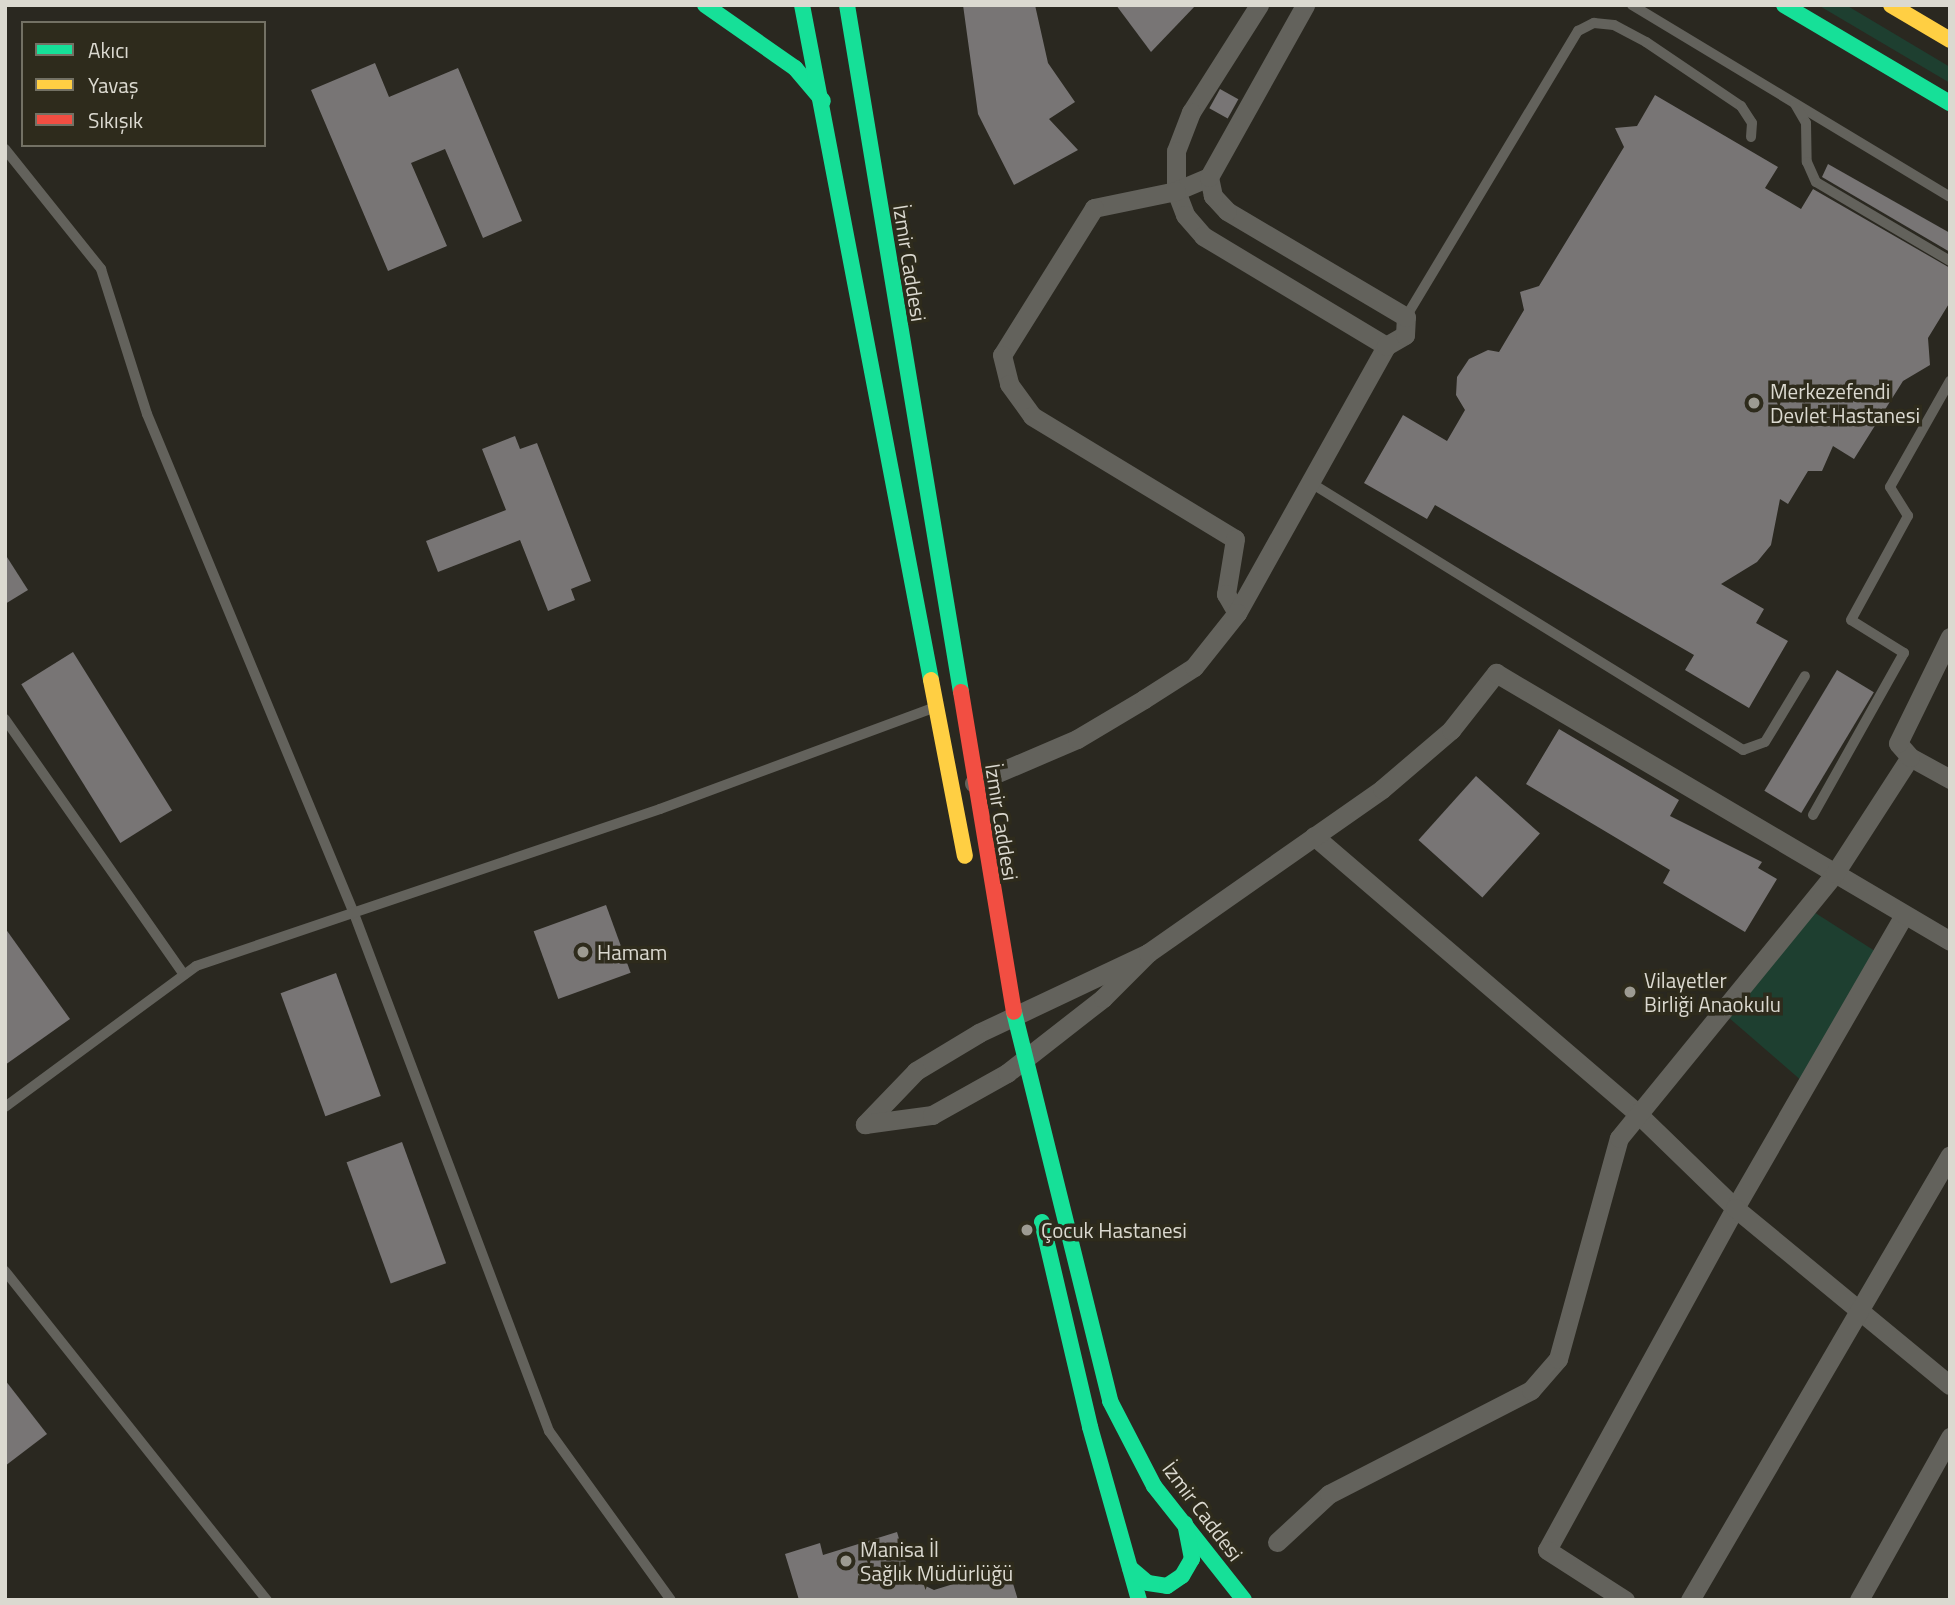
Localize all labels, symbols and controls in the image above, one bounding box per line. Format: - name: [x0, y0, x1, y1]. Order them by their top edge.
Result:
- legend: [21, 21, 266, 147]
- text: Akıcı: [88, 34, 129, 66]
- text: Yavaş: [88, 69, 139, 101]
- text: Sıkışık: [88, 104, 143, 136]
- street label: İzmir Caddesi: [888, 203, 932, 323]
- place label: Merkezefendi Devlet Hastanesi: [1770, 378, 1920, 428]
- marker: Merkezefendi Devlet Hastanesi: [1744, 393, 1764, 413]
- street label: İzmir Caddesi: [980, 762, 1024, 882]
- place label: Hamam: [597, 939, 667, 965]
- marker: Hamam: [575, 944, 591, 960]
- place label: Vilayetler Birliği Anaokulu: [1644, 967, 1781, 1017]
- marker: Vilayetler Birliği Anaokulu: [1622, 984, 1638, 1000]
- place label: Çocuk Hastanesi: [1041, 1217, 1187, 1243]
- marker: Çocuk Hastanesi: [1019, 1222, 1035, 1238]
- street label: İzmir Caddesi: [1157, 1456, 1249, 1566]
- place label: Manisa İl Sağlık Müdürlüğü: [860, 1536, 1013, 1586]
- marker: Manisa İl Sağlık Müdürlüğü: [838, 1553, 854, 1569]

